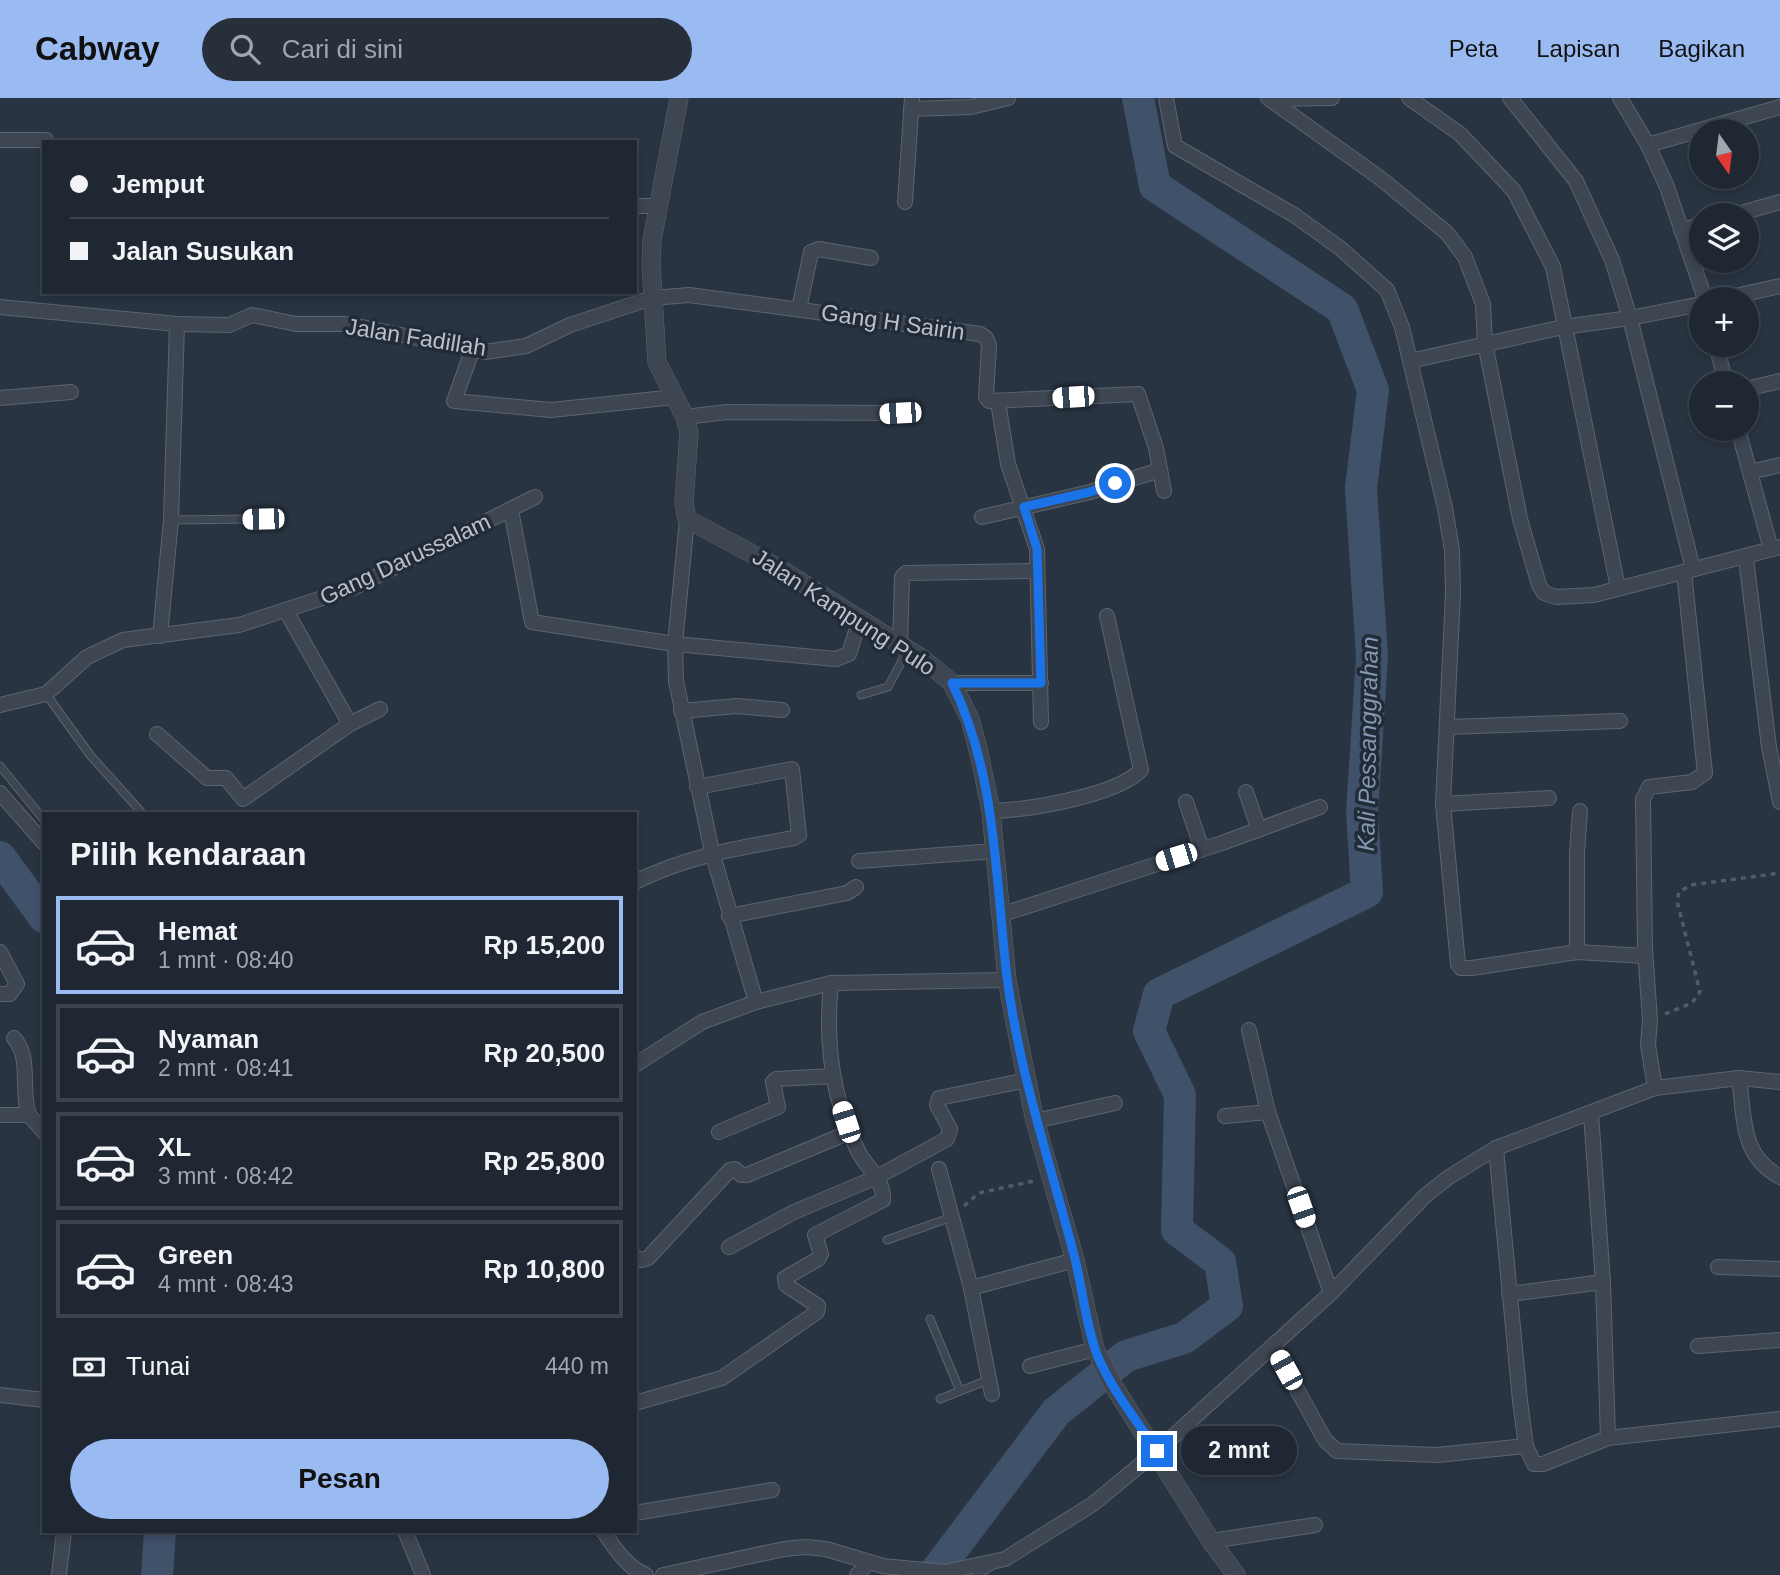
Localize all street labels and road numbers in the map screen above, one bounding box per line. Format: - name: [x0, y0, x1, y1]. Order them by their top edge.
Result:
- street label: Gang H Sairin: [820, 299, 966, 345]
- street label: Jalan Fadillah: [344, 313, 488, 361]
- street label: Gang Darussalam: [316, 508, 494, 610]
- street label: Jalan Kampung Pulo: [748, 543, 940, 681]

